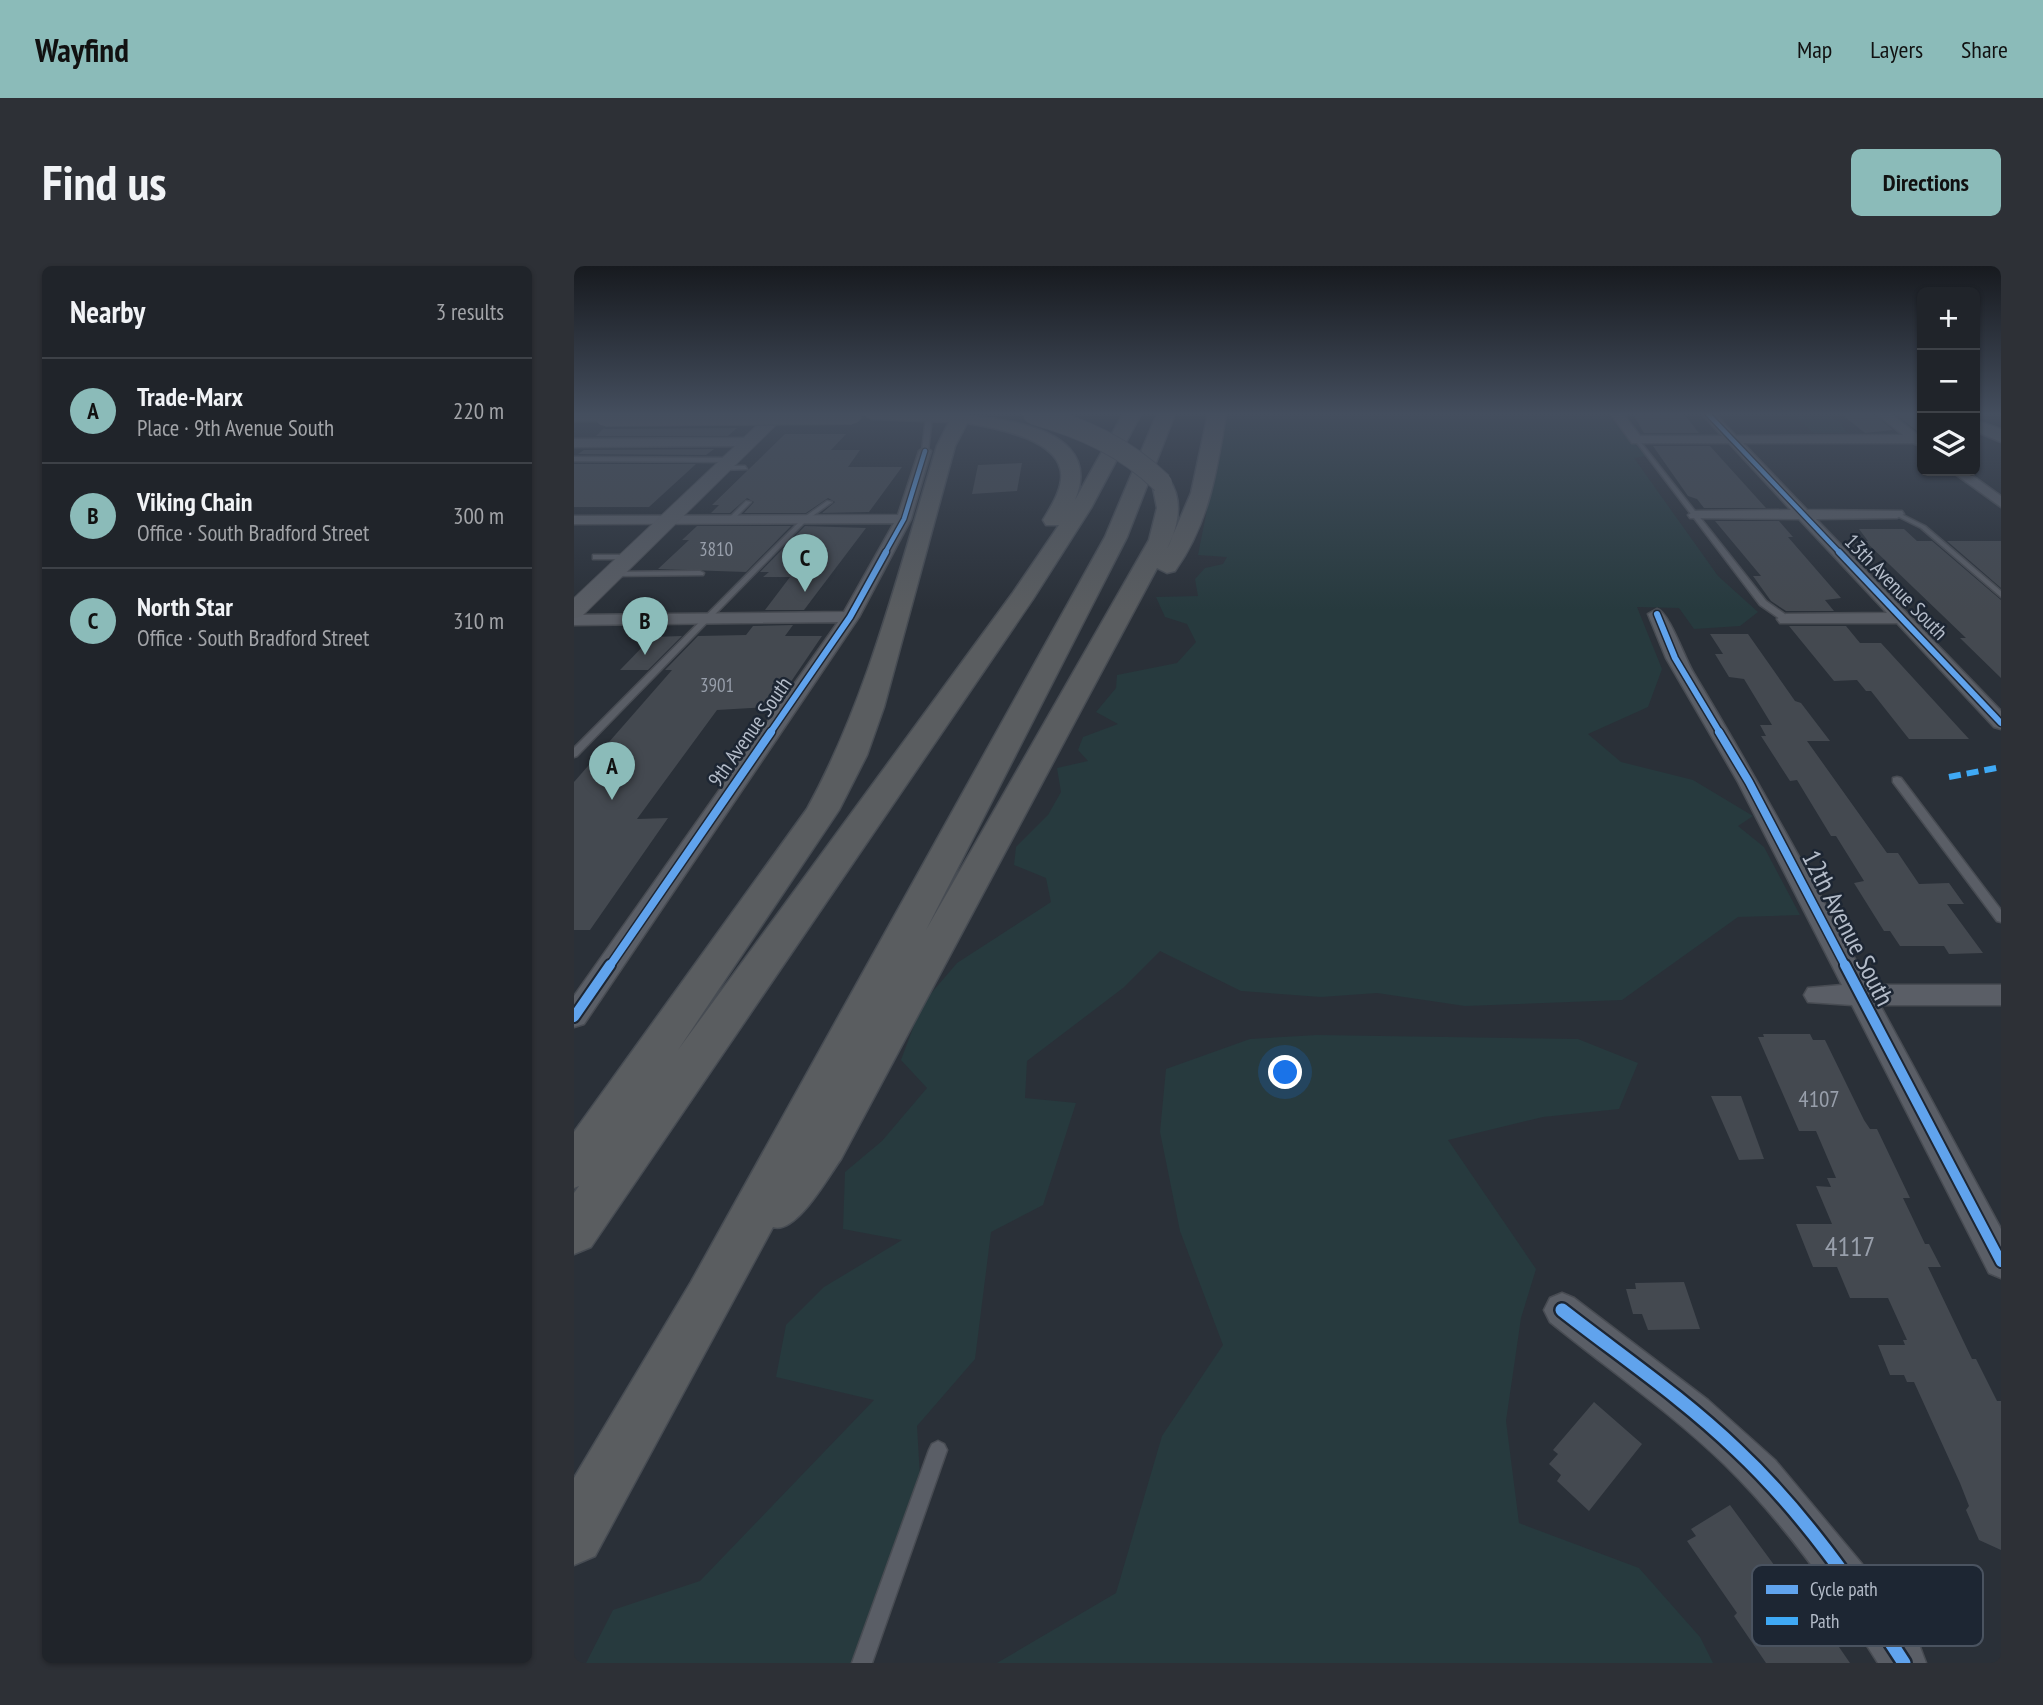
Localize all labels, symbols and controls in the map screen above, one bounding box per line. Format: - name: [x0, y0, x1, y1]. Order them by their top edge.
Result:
- text: Wayfind: [35, 28, 129, 71]
- text: Map: [1797, 34, 1832, 65]
- text: Layers: [1870, 34, 1923, 65]
- text: Share: [1961, 34, 2008, 65]
- button: Directions: [1851, 149, 2001, 216]
- text: Find us: [42, 150, 166, 214]
- map controls: [1917, 287, 1980, 476]
- button: +: [1917, 287, 1980, 350]
- text: Nearby: [70, 292, 145, 331]
- text: 3 results: [436, 297, 504, 326]
- button: −: [1917, 350, 1980, 413]
- text: Trade-Marx: [137, 380, 243, 413]
- text: A: [87, 396, 99, 425]
- text: 220 m: [453, 396, 504, 425]
- text: Place · 9th Avenue South: [137, 413, 334, 442]
- button: layers: [1917, 413, 1980, 476]
- text: Viking Chain: [137, 485, 253, 518]
- text: B: [87, 501, 99, 530]
- text: 300 m: [453, 501, 504, 530]
- text: Office · South Bradford Street: [137, 518, 369, 547]
- street label: 13th Avenue South: [1839, 528, 1954, 646]
- pin: C: [782, 534, 828, 592]
- house number: 3810: [699, 537, 733, 561]
- text: North Star: [137, 590, 233, 623]
- pin: B: [622, 597, 668, 655]
- text: C: [88, 606, 98, 635]
- text: 310 m: [453, 606, 504, 635]
- text: Office · South Bradford Street: [137, 623, 369, 652]
- street label: 9th Avenue South: [702, 671, 797, 792]
- house number: 3901: [700, 673, 734, 697]
- pin: A: [589, 742, 635, 800]
- street label: 12th Avenue South: [1795, 844, 1902, 1011]
- your location: [1268, 1055, 1302, 1089]
- house number: 4107: [1798, 1084, 1840, 1113]
- house number: 4117: [1825, 1227, 1875, 1264]
- legend: [1752, 1565, 1983, 1646]
- text: Cycle path: [1810, 1577, 1878, 1601]
- text: Path: [1810, 1609, 1839, 1633]

